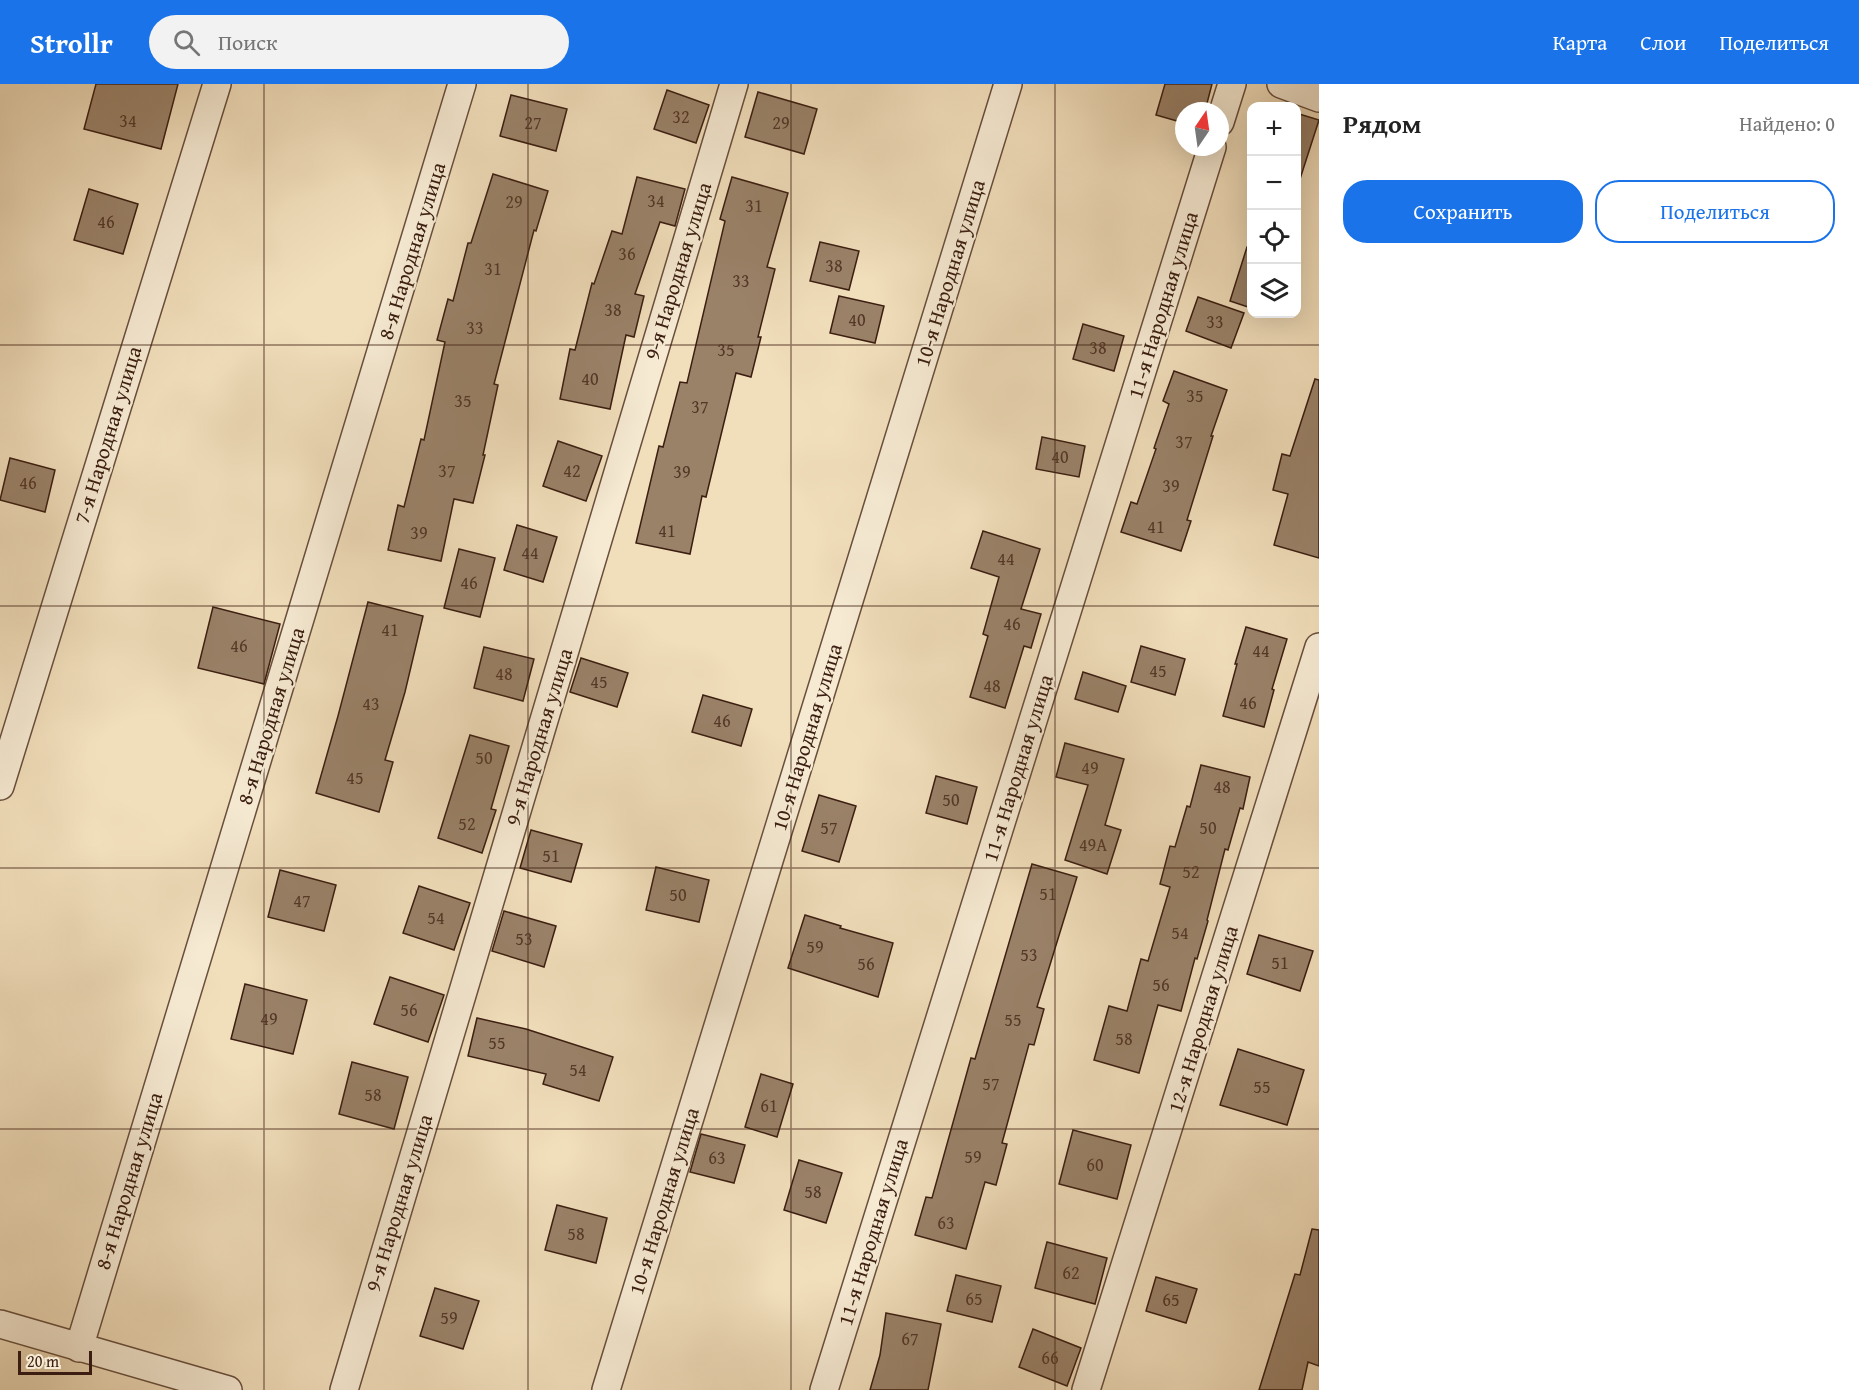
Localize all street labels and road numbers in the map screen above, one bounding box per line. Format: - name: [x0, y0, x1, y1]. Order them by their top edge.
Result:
- street label: 8-я Народная улица: [370, 158, 453, 343]
- street label: 10-я Народная улица: [906, 175, 993, 370]
- street label: 9-я Народная улица: [636, 178, 719, 363]
- street label: 11-я Народная улица: [1119, 207, 1206, 402]
- street label: 7-я Народная улица: [66, 342, 149, 527]
- street label: 8-я Народная улица: [229, 623, 312, 808]
- street label: 10-я Народная улица: [763, 639, 850, 834]
- street label: 9-я Народная улица: [497, 644, 580, 829]
- street label: 11-я Народная улица: [974, 670, 1061, 865]
- street label: 12-я Народная улица: [1159, 921, 1246, 1116]
- street label: 8-я Народная улица: [87, 1088, 170, 1273]
- street label: 10-я Народная улица: [620, 1103, 707, 1298]
- street label: 9-я Народная улица: [357, 1110, 440, 1295]
- street label: 11-я Народная улица: [829, 1134, 916, 1329]

